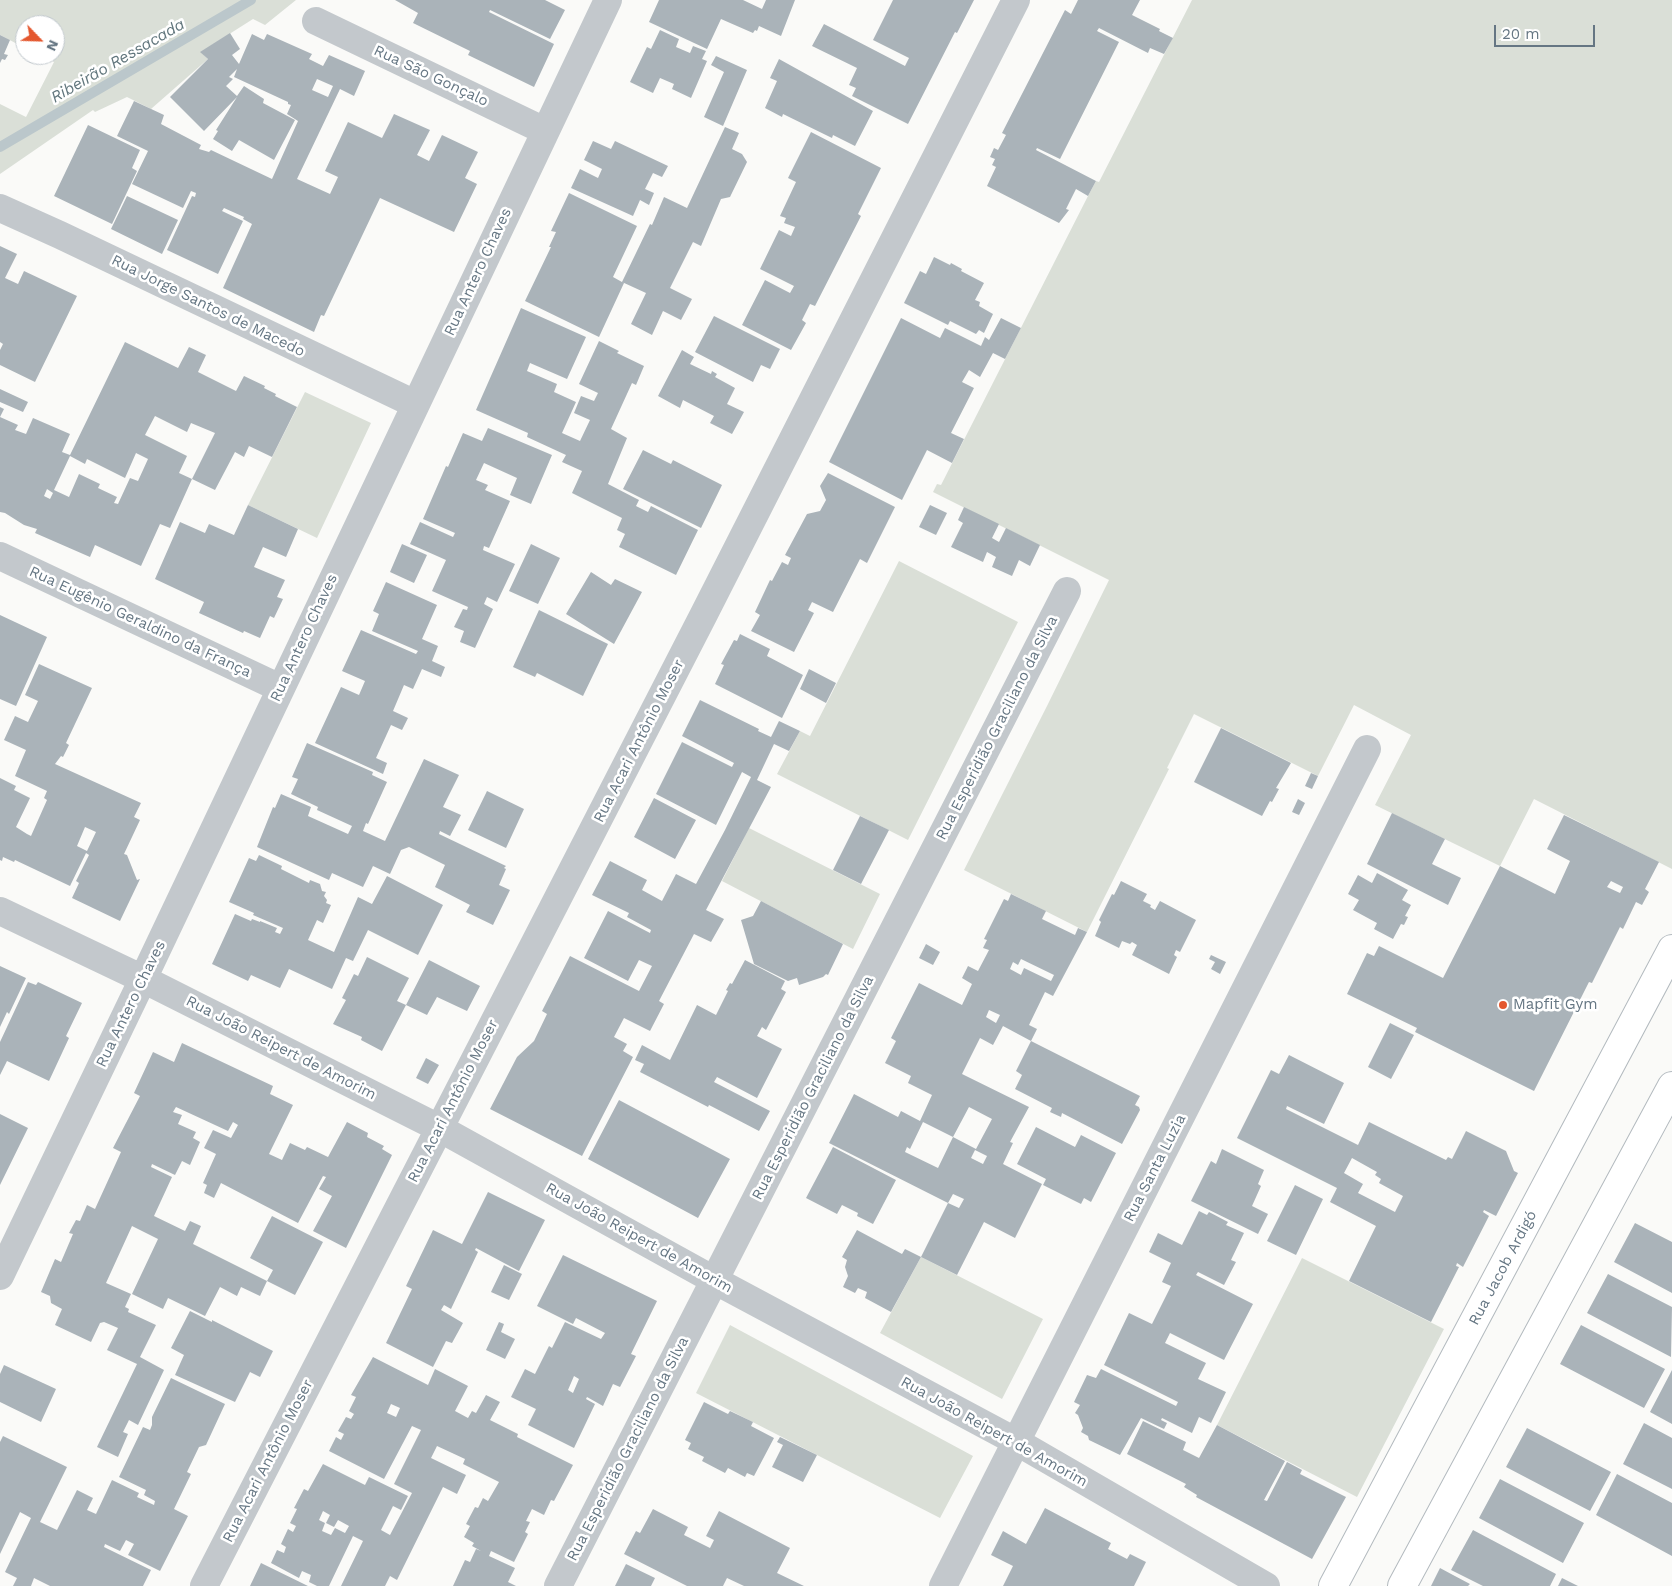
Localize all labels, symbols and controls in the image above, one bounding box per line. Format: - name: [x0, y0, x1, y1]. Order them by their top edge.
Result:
- north arrow: [15, 15, 65, 65]
- water label: Ribeirão Ressacada: [48, 15, 188, 107]
- scale bar: [1497, 15, 1598, 47]
- text: 20 m: [1502, 25, 1540, 43]
- text: N: [43, 38, 62, 54]
- street label: Rua São Gonçalo: [371, 42, 491, 110]
- street label: Rua Antero Chaves: [441, 205, 515, 339]
- street label: Rua Jorge Santos de Macedo: [108, 251, 308, 361]
- street label: Rua Eugênio Geraldino da França: [26, 563, 254, 681]
- street label: Rua Antero Chaves: [267, 571, 341, 705]
- street label: Rua Esperidião Graciliano da Silva: [932, 613, 1062, 843]
- street label: Rua Acari Antônio Moser: [590, 656, 688, 826]
- street label: Rua Antero Chaves: [92, 938, 170, 1070]
- street label: Rua Esperidião Graciliano da Silva: [748, 973, 878, 1203]
- street label: Rua João Reipert de Amorim: [183, 992, 379, 1104]
- place label: Mapfit Gym: [1513, 996, 1598, 1014]
- marker: Mapfit Gym: [1497, 999, 1509, 1011]
- street label: Rua Acari Antônio Moser: [404, 1016, 502, 1186]
- street label: Rua Santa Luzia: [1120, 1111, 1190, 1225]
- street label: Rua João Reipert de Amorim: [542, 1179, 736, 1297]
- street label: Rua Jacob Ardigó: [1465, 1208, 1541, 1328]
- street label: Rua Esperidião Graciliano da Silva: [563, 1334, 693, 1564]
- street label: Rua João Reipert de Amorim: [897, 1373, 1091, 1491]
- street label: Rua Acari Antônio Moser: [219, 1376, 317, 1546]

